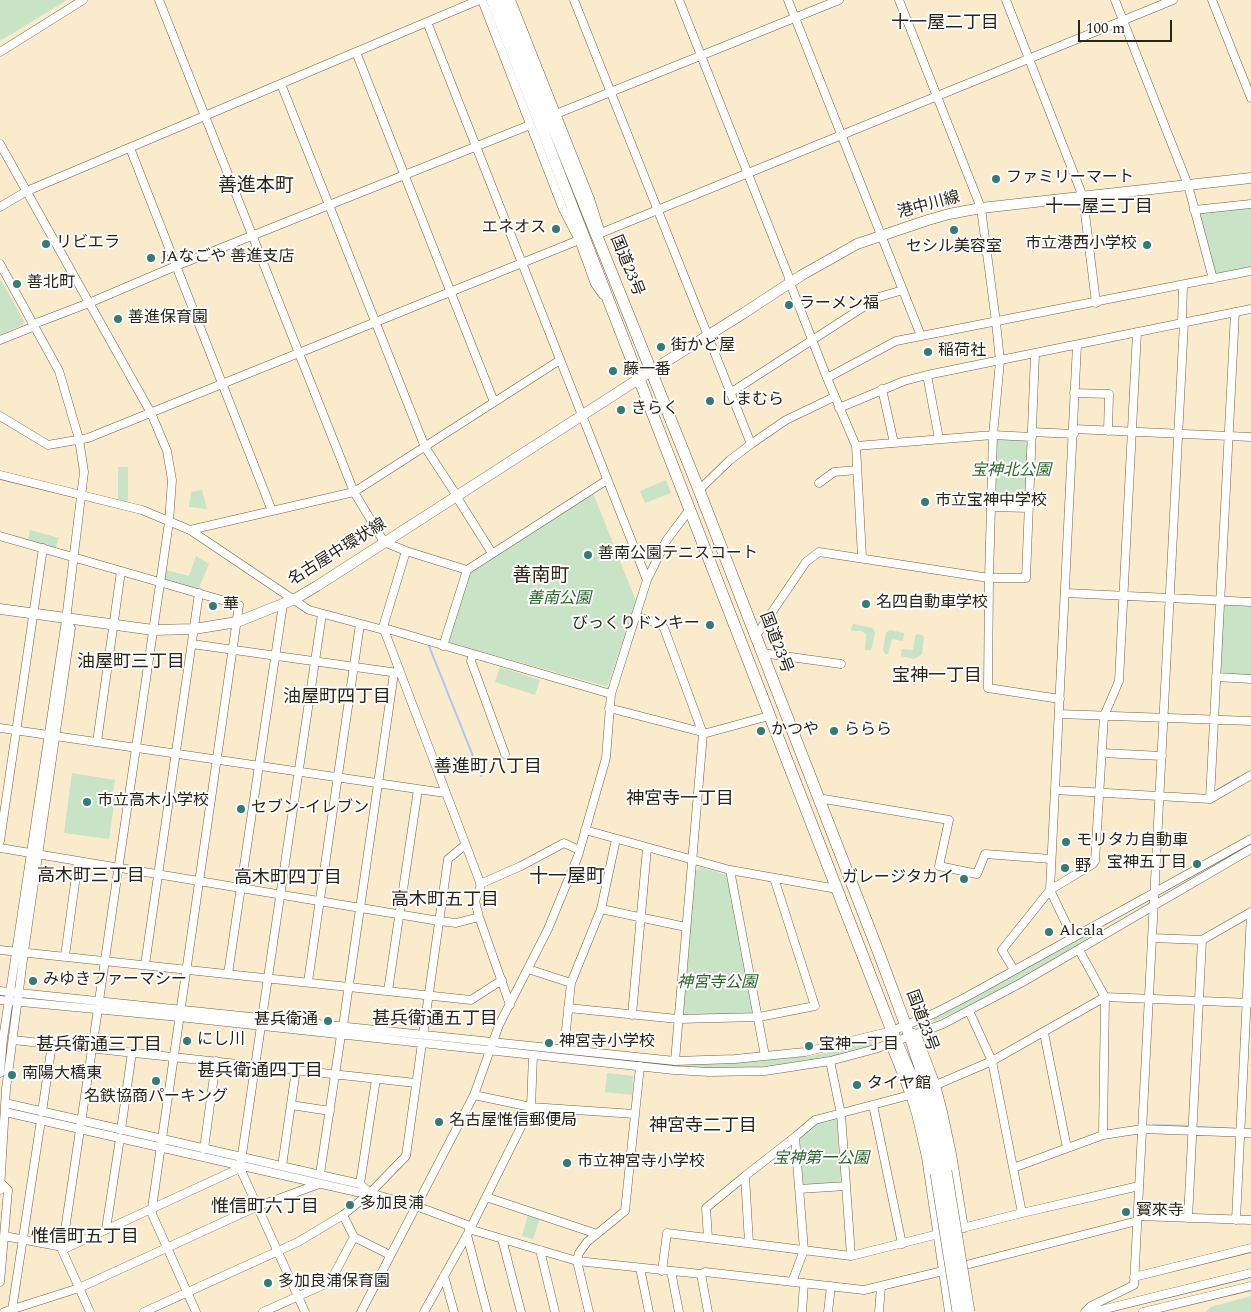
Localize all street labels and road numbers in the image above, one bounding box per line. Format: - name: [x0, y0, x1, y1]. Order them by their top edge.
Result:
- street label: 港中川線: [896, 188, 962, 224]
- street label: 国道23号: [605, 233, 647, 299]
- street label: 名古屋中環状線: [285, 515, 391, 591]
- street label: 国道23号: [755, 610, 795, 676]
- street label: 国道23号: [901, 988, 941, 1054]

